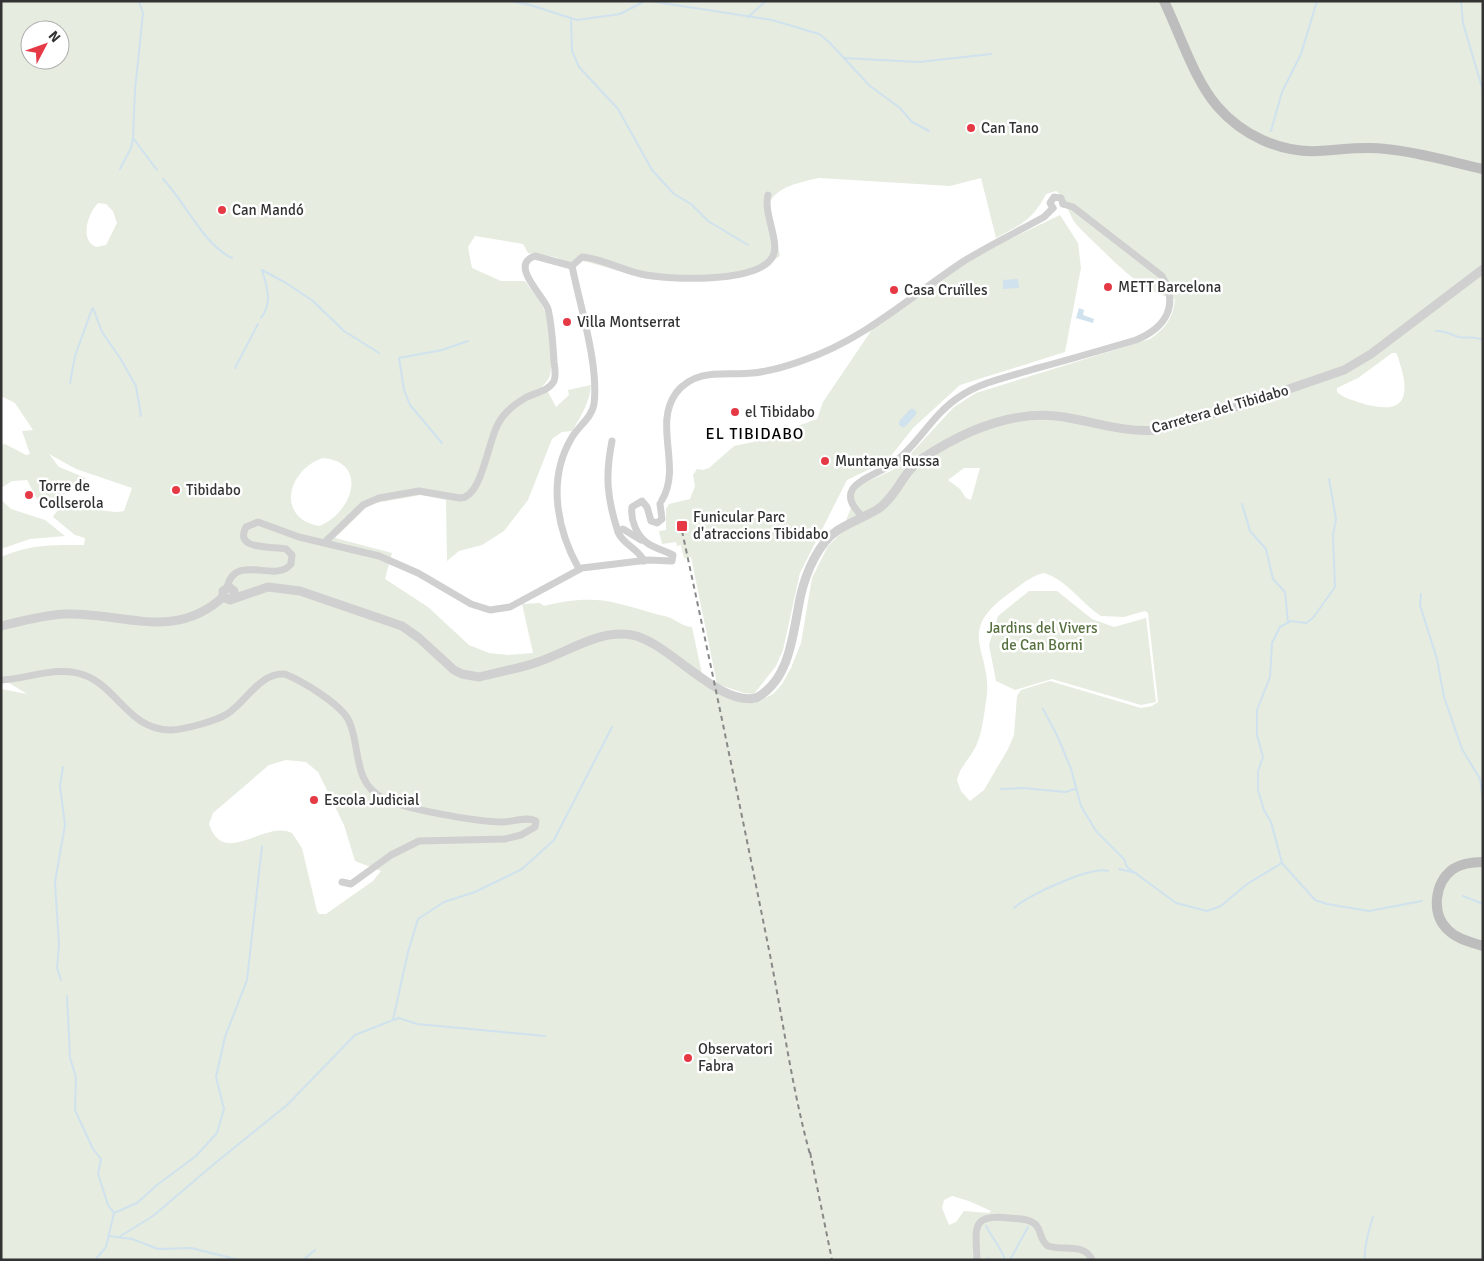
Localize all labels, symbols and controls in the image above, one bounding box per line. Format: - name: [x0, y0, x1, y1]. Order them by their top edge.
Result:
- north arrow: [20, 20, 70, 70]
- text: N: [45, 28, 64, 46]
- place label: Can Tano: [981, 119, 1039, 137]
- marker: Can Tano: [965, 122, 977, 134]
- place label: Can Mandó: [232, 201, 304, 219]
- marker: Can Mandó: [216, 204, 228, 216]
- place label: METT Barcelona: [1118, 278, 1221, 296]
- place label: Casa Cruïlles: [904, 281, 988, 299]
- marker: METT Barcelona: [1102, 281, 1114, 293]
- marker: Casa Cruïlles: [888, 284, 900, 296]
- place label: Villa Montserrat: [577, 313, 680, 331]
- marker: Villa Montserrat: [561, 316, 573, 328]
- street label: Carretera del Tibidabo: [1149, 381, 1291, 437]
- place label: el Tibidabo: [745, 403, 815, 421]
- marker: el Tibidabo: [729, 406, 741, 418]
- district label: EL TIBIDABO: [706, 424, 804, 444]
- place label: Muntanya Russa: [835, 452, 940, 470]
- marker: Muntanya Russa: [819, 455, 831, 467]
- place label: Torre de Collserola: [39, 477, 104, 512]
- place label: Tibidabo: [186, 481, 241, 499]
- marker: Tibidabo: [170, 484, 182, 496]
- marker: Torre de Collserola: [23, 489, 35, 501]
- place label: Funicular Parc d'atraccions Tibidabo: [693, 508, 829, 543]
- marker: Funicular Parc d'atraccions Tibidabo: [675, 519, 689, 533]
- park label: Jardins del Vivers de Can Borni: [986, 619, 1098, 654]
- place label: Escola Judicial: [324, 791, 419, 809]
- marker: Escola Judicial: [308, 794, 320, 806]
- place label: Observatori Fabra: [698, 1040, 773, 1075]
- marker: Observatori Fabra: [682, 1052, 694, 1064]

